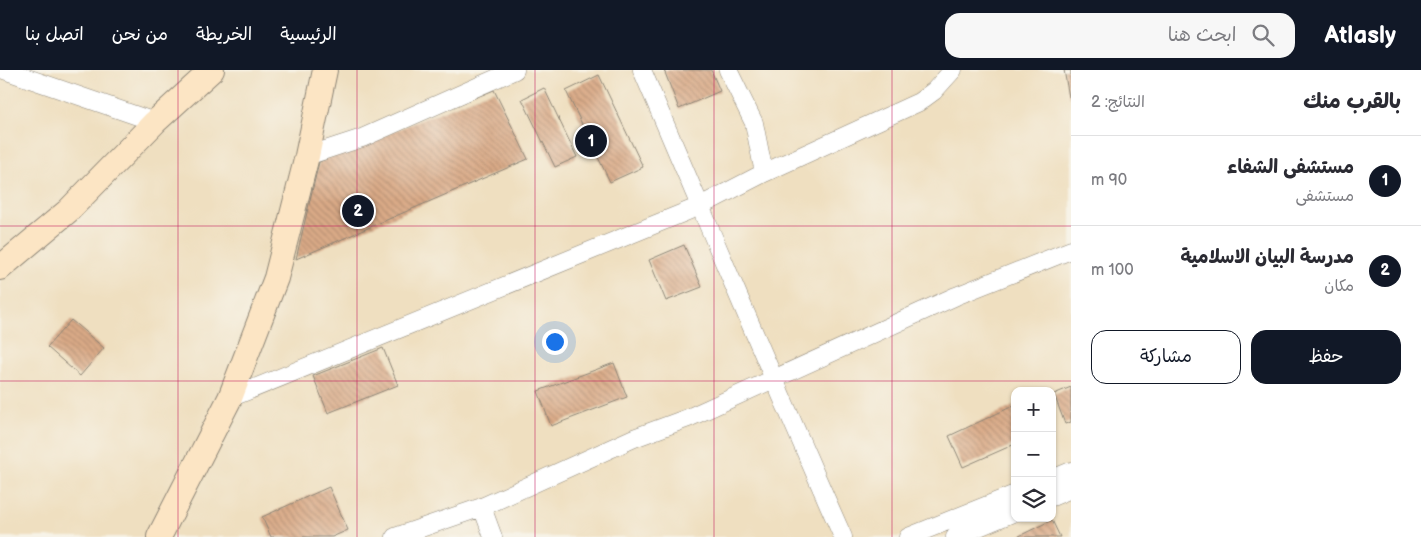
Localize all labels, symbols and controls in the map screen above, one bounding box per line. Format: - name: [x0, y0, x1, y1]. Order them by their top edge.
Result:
- search box: [945, 13, 1295, 58]
- icon: search: [1249, 21, 1277, 49]
- text: Atlasly: [1325, 21, 1396, 50]
- text: اتصل بنا: [25, 24, 84, 45]
- text: من نحن: [112, 24, 168, 45]
- text: الخريطة: [196, 24, 252, 45]
- text: الرئيسية: [280, 24, 337, 45]
- text: ابحث هنا: [1168, 24, 1237, 47]
- text: بالقرب منك: [1303, 89, 1401, 114]
- text: النتائج: 2: [1091, 93, 1145, 112]
- pin: 1: [575, 122, 607, 160]
- text: مستشفى الشفاء: [1227, 156, 1354, 179]
- text: 90 m: [1091, 171, 1127, 190]
- text: 1: [1382, 171, 1388, 190]
- text: مستشفى: [1295, 187, 1354, 206]
- pin: 2: [342, 192, 374, 230]
- text: مدرسة البيان الاسلامية: [1180, 246, 1354, 269]
- text: 100 m: [1091, 261, 1134, 280]
- text: 2: [1380, 261, 1390, 280]
- text: مكان: [1324, 277, 1354, 296]
- your location: [542, 329, 568, 355]
- button: مشاركة: [1091, 330, 1241, 384]
- button: حفظ: [1251, 330, 1401, 384]
- map controls: [1011, 387, 1056, 522]
- button: +: [1011, 387, 1056, 432]
- button: −: [1011, 432, 1056, 477]
- button: layers: [1011, 477, 1056, 522]

